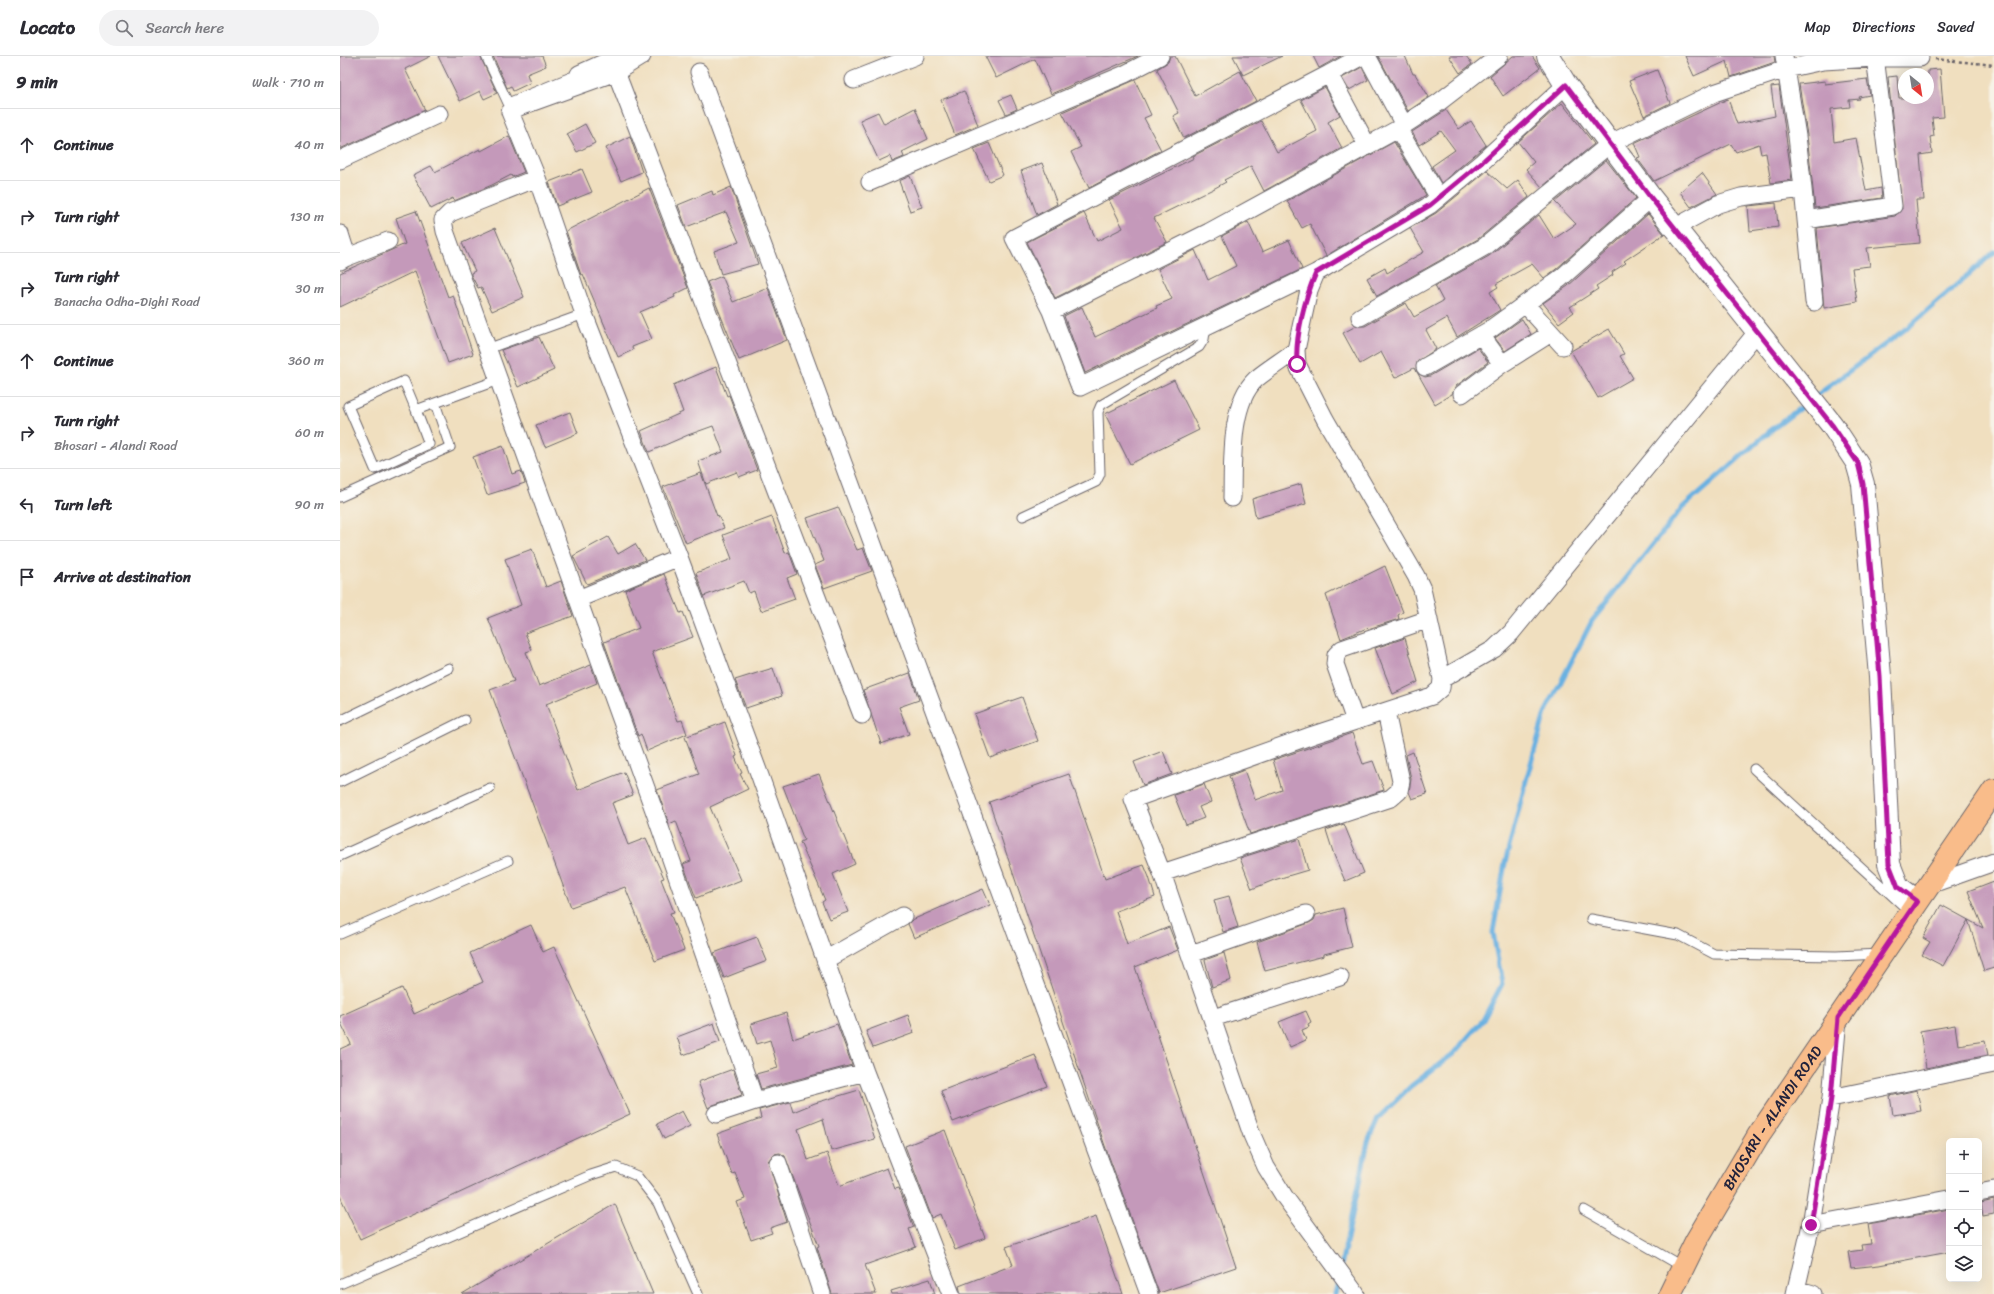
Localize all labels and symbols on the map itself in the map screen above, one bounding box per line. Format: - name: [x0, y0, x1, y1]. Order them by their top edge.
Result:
- north arrow: [1898, 68, 1934, 104]
- route start: [1288, 355, 1306, 373]
- street label: BHOSARI - ALANDI ROAD: [1716, 1040, 1829, 1195]
- route end: [1802, 1216, 1820, 1234]

